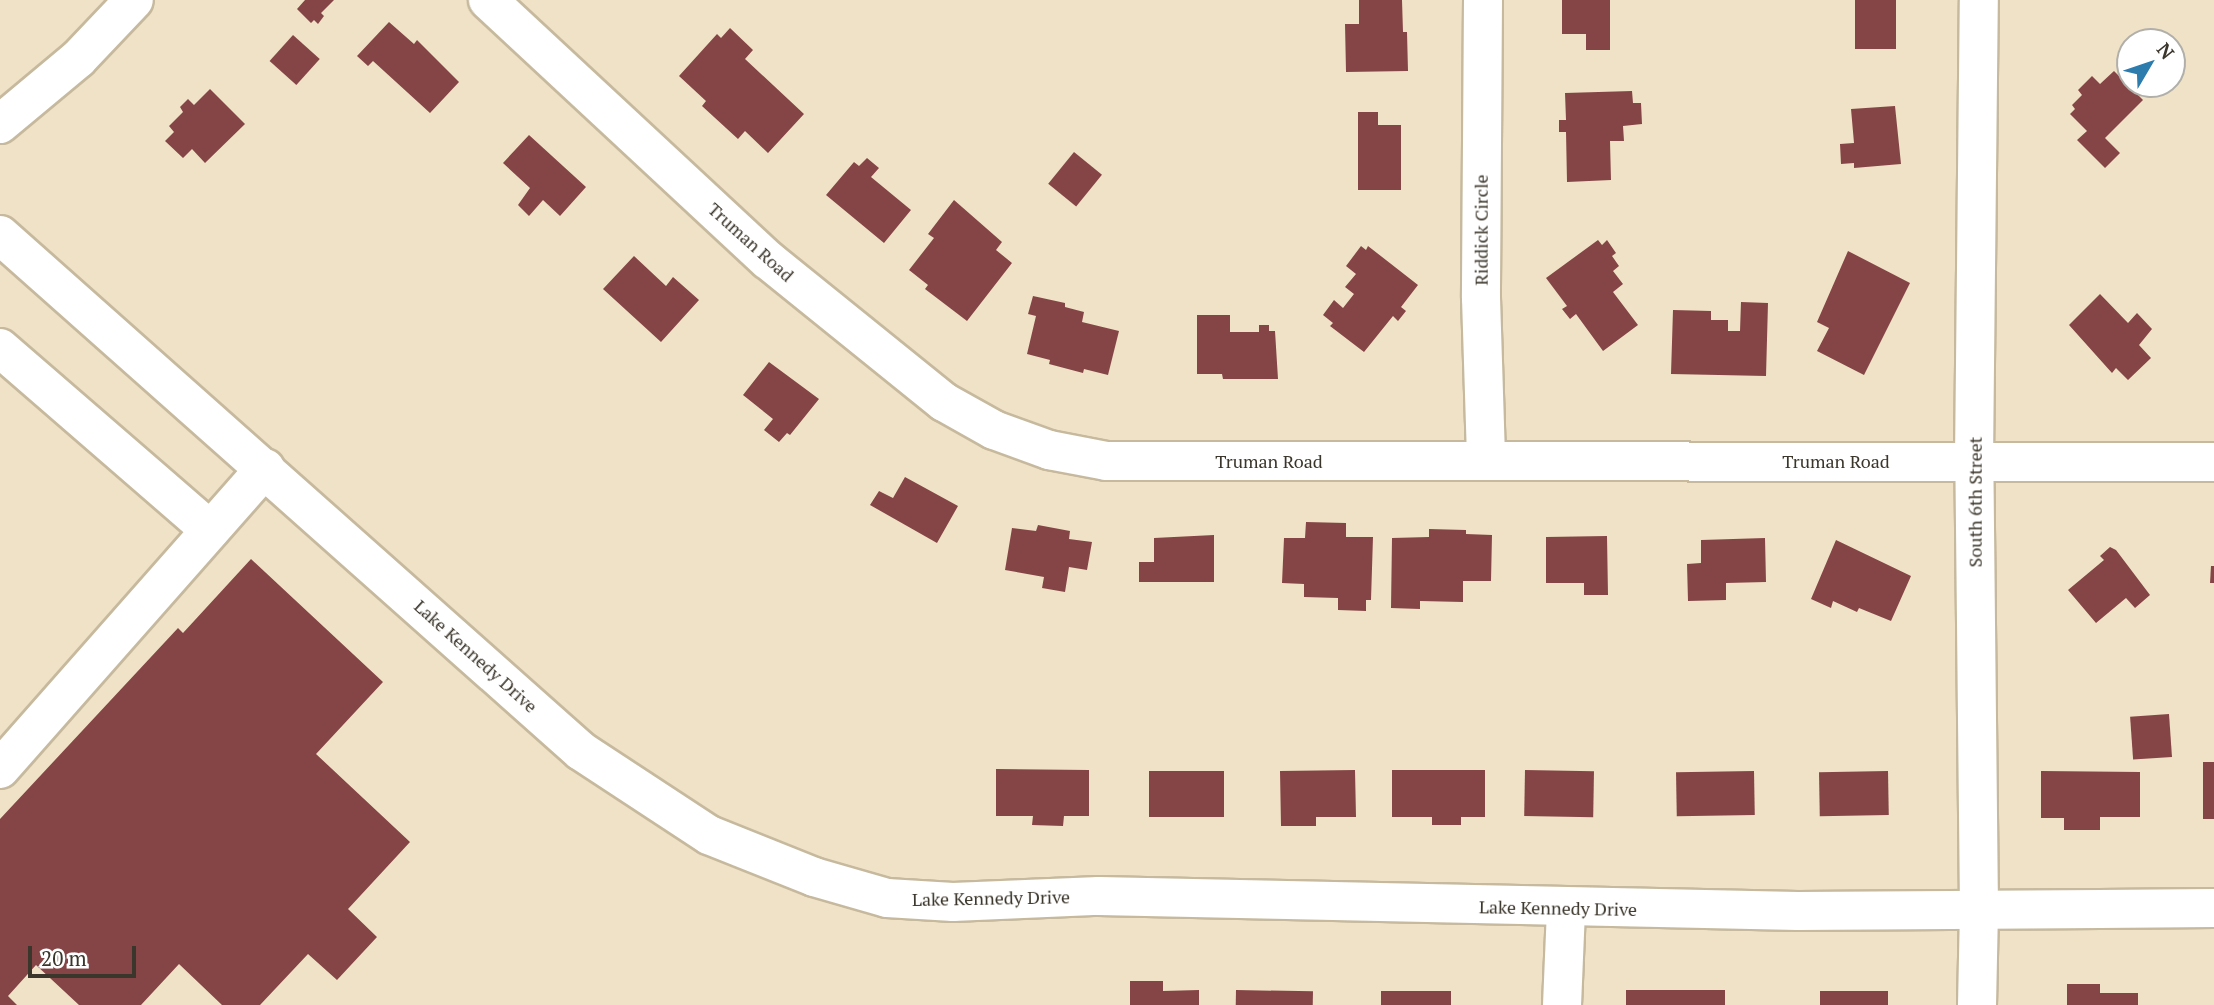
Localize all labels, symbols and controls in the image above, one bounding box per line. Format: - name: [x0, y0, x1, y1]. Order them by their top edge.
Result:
- north arrow: [2116, 28, 2186, 98]
- text: N: [2152, 37, 2180, 64]
- street label: Riddick Circle: [1470, 174, 1492, 286]
- street label: Truman Road: [704, 198, 798, 286]
- street label: South 6th Street: [1964, 437, 1986, 567]
- street label: Truman Road: [1215, 450, 1323, 472]
- street label: Truman Road: [1782, 450, 1890, 472]
- street label: Lake Kennedy Drive: [410, 595, 542, 717]
- street label: Lake Kennedy Drive: [912, 886, 1070, 910]
- street label: Lake Kennedy Drive: [1479, 896, 1637, 920]
- scale bar: [32, 932, 140, 976]
- text: 20 m: [41, 944, 87, 972]

